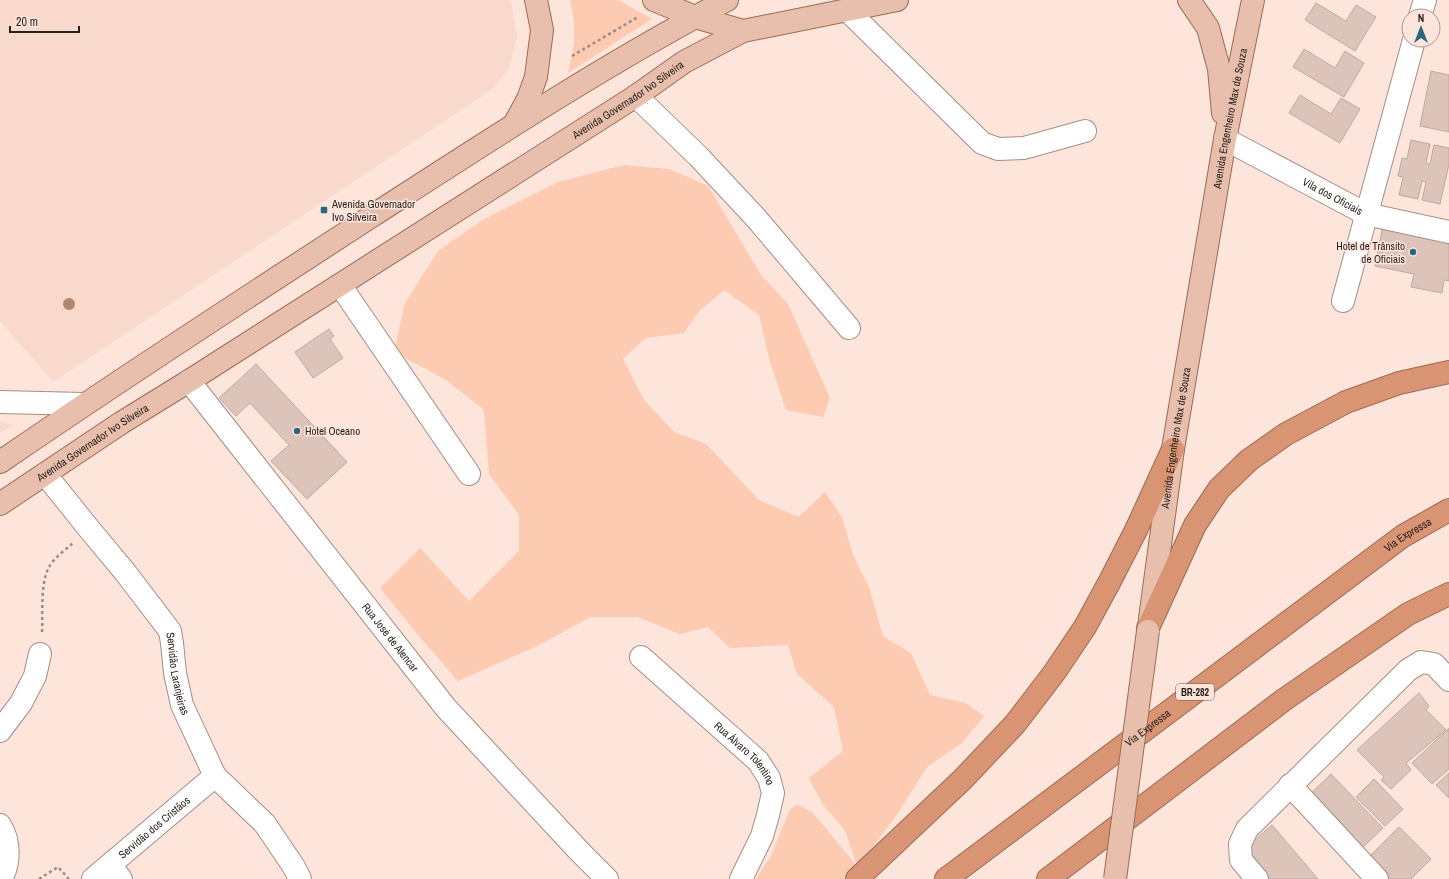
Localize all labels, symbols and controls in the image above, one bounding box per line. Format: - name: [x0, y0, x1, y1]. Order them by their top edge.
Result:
- scale bar: [10, 8, 79, 34]
- north arrow: [1401, 8, 1441, 48]
- text: N: [1418, 11, 1424, 25]
- text: 20 m: [16, 14, 38, 30]
- street label: Avenida Engenheiro Max de Souza: [1210, 47, 1250, 191]
- street label: Avenida Governador Ivo Silveira: [569, 57, 686, 142]
- street label: Vila dos Oficiais: [1300, 175, 1366, 218]
- place label: Avenida Governador Ivo Silveira: [331, 197, 415, 224]
- marker: Avenida Governador Ivo Silveira: [319, 205, 329, 215]
- place label: Hotel de Trânsito de Oficiais: [1336, 239, 1405, 266]
- marker: Hotel de Trânsito de Oficiais: [1408, 247, 1418, 257]
- street label: Avenida Engenheiro Max de Souza: [1158, 366, 1194, 510]
- street label: Avenida Governador Ivo Silveira: [33, 401, 151, 485]
- place label: Hotel Oceano: [305, 424, 360, 438]
- marker: Hotel Oceano: [292, 426, 302, 436]
- street label: Via Expressa: [1381, 514, 1434, 555]
- street label: Rua José de Alencar: [359, 600, 422, 674]
- street label: Servidão Laranjeiras: [163, 631, 193, 718]
- road number: BR-282: [1176, 684, 1214, 700]
- street label: Via Expressa: [1122, 706, 1173, 749]
- street label: Rua Álvaro Tolentino: [711, 718, 778, 786]
- street label: Servidão dos Cristãos: [115, 793, 193, 862]

